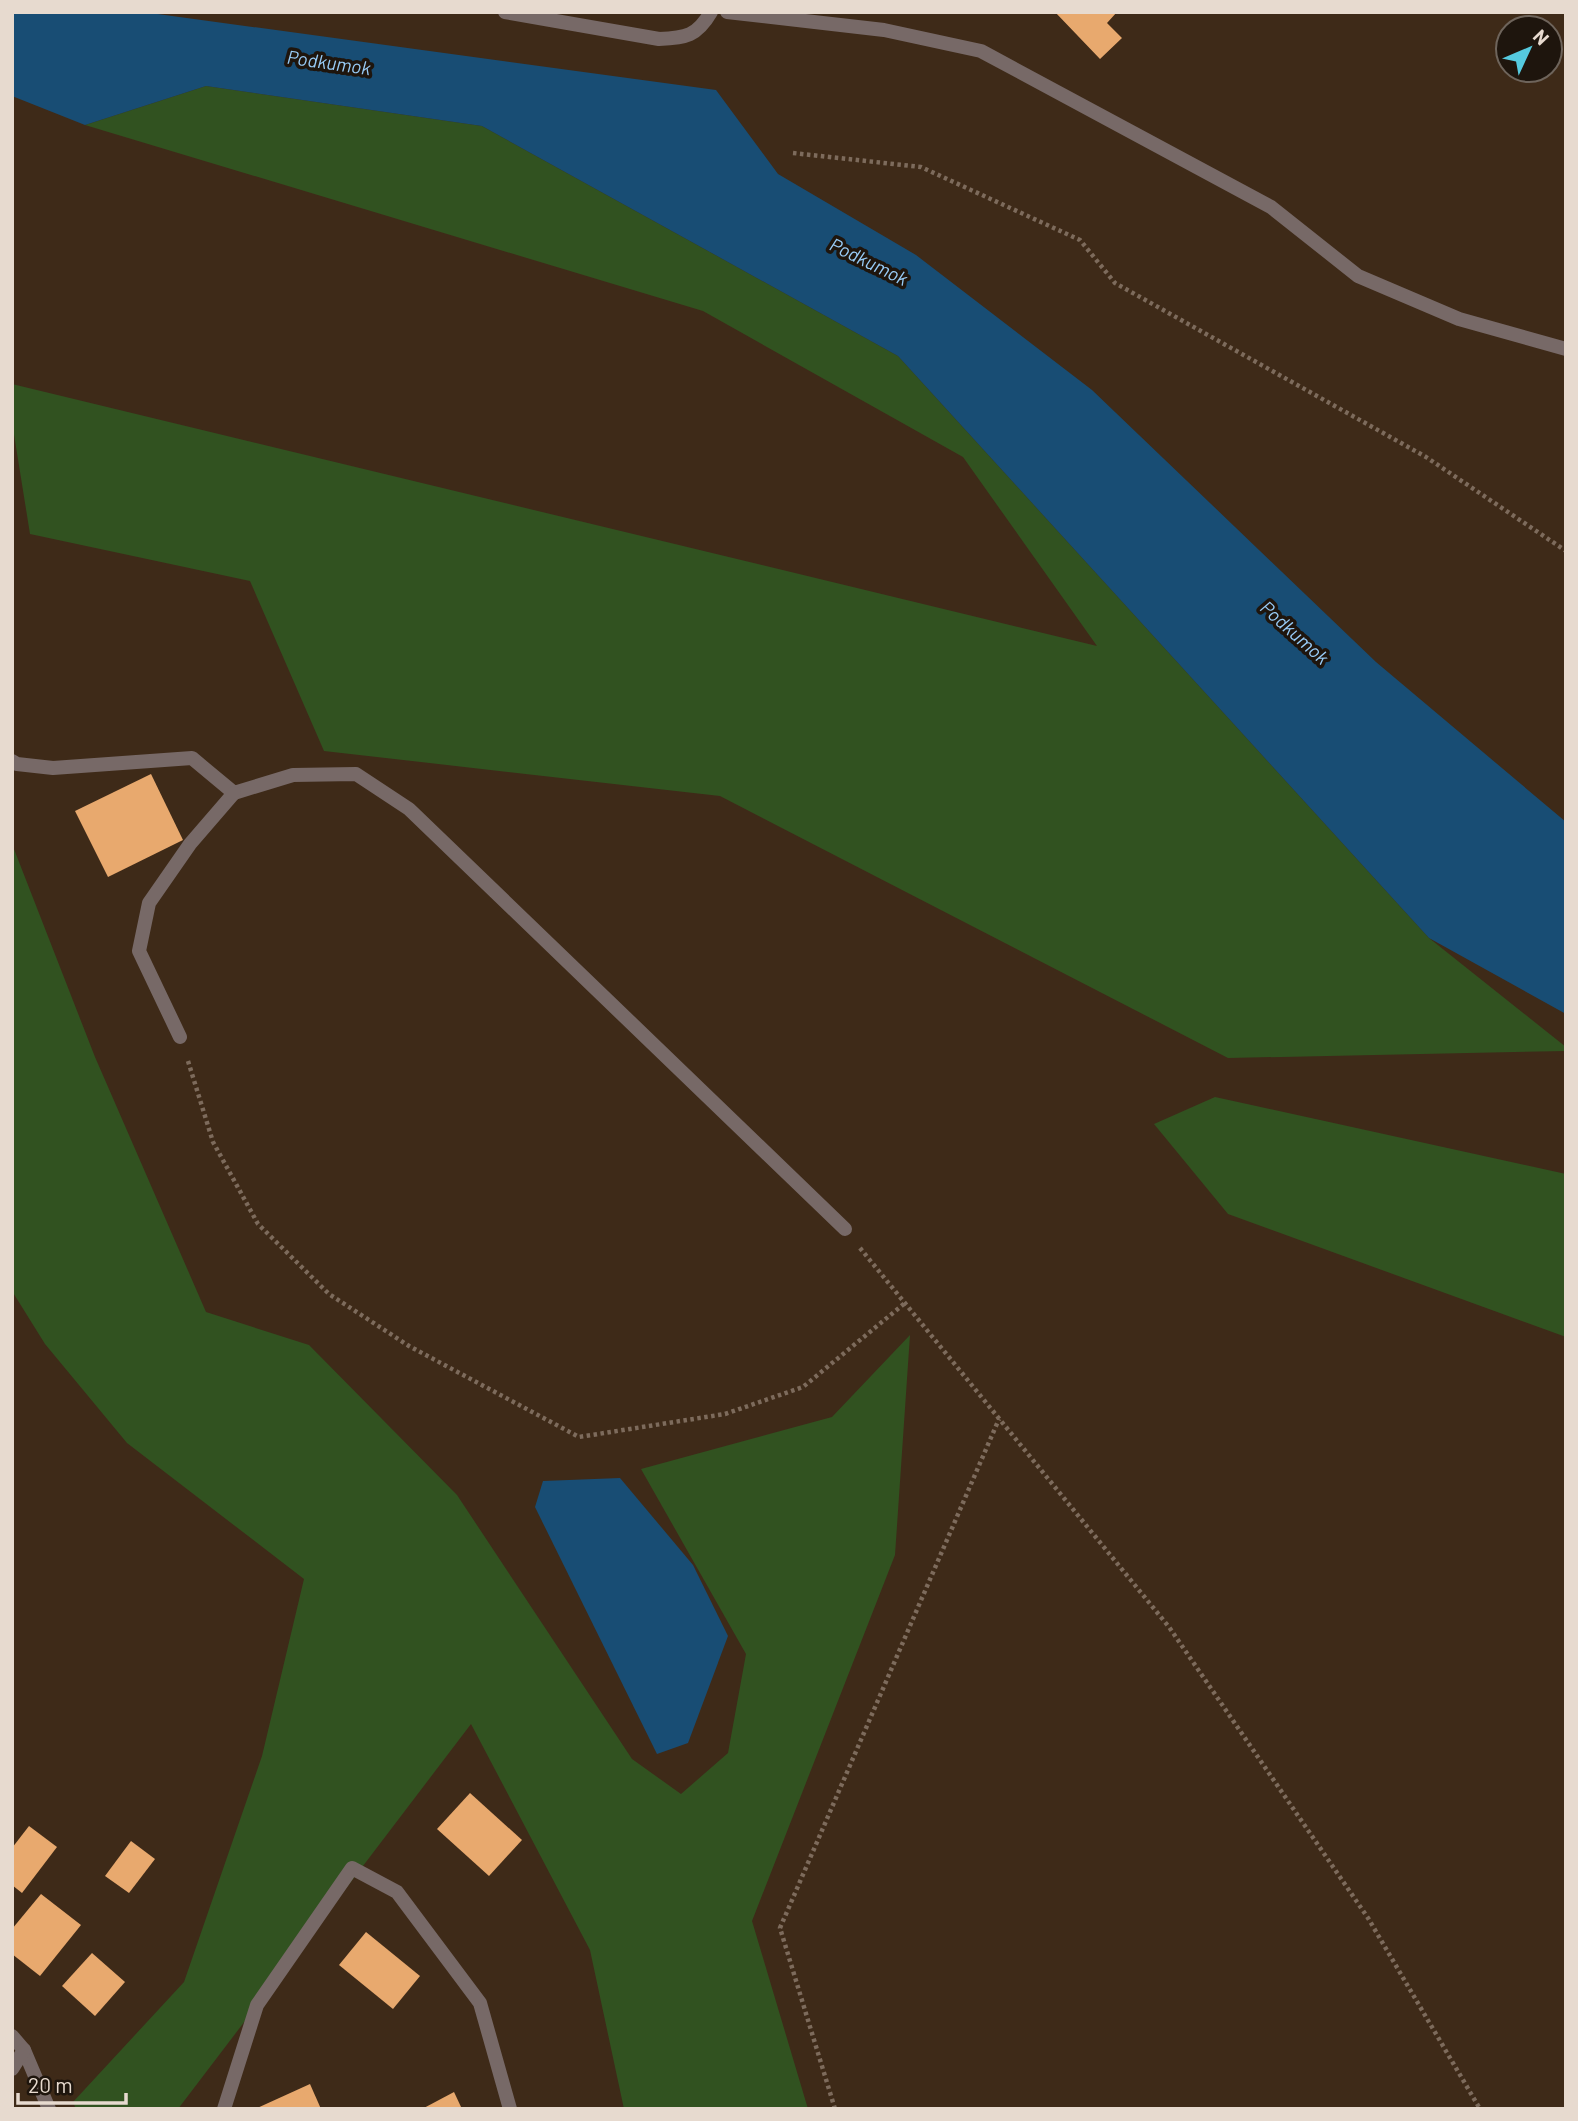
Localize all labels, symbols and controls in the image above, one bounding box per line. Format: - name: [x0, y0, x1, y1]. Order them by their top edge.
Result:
- north arrow: [1494, 14, 1564, 84]
- text: N: [1529, 24, 1554, 49]
- water label: Podkumok: [286, 45, 373, 79]
- water label: Podkumok: [826, 232, 913, 290]
- water label: Podkumok: [1256, 595, 1335, 669]
- scale bar: [18, 2062, 126, 2106]
- text: 20 m: [28, 2072, 73, 2097]

